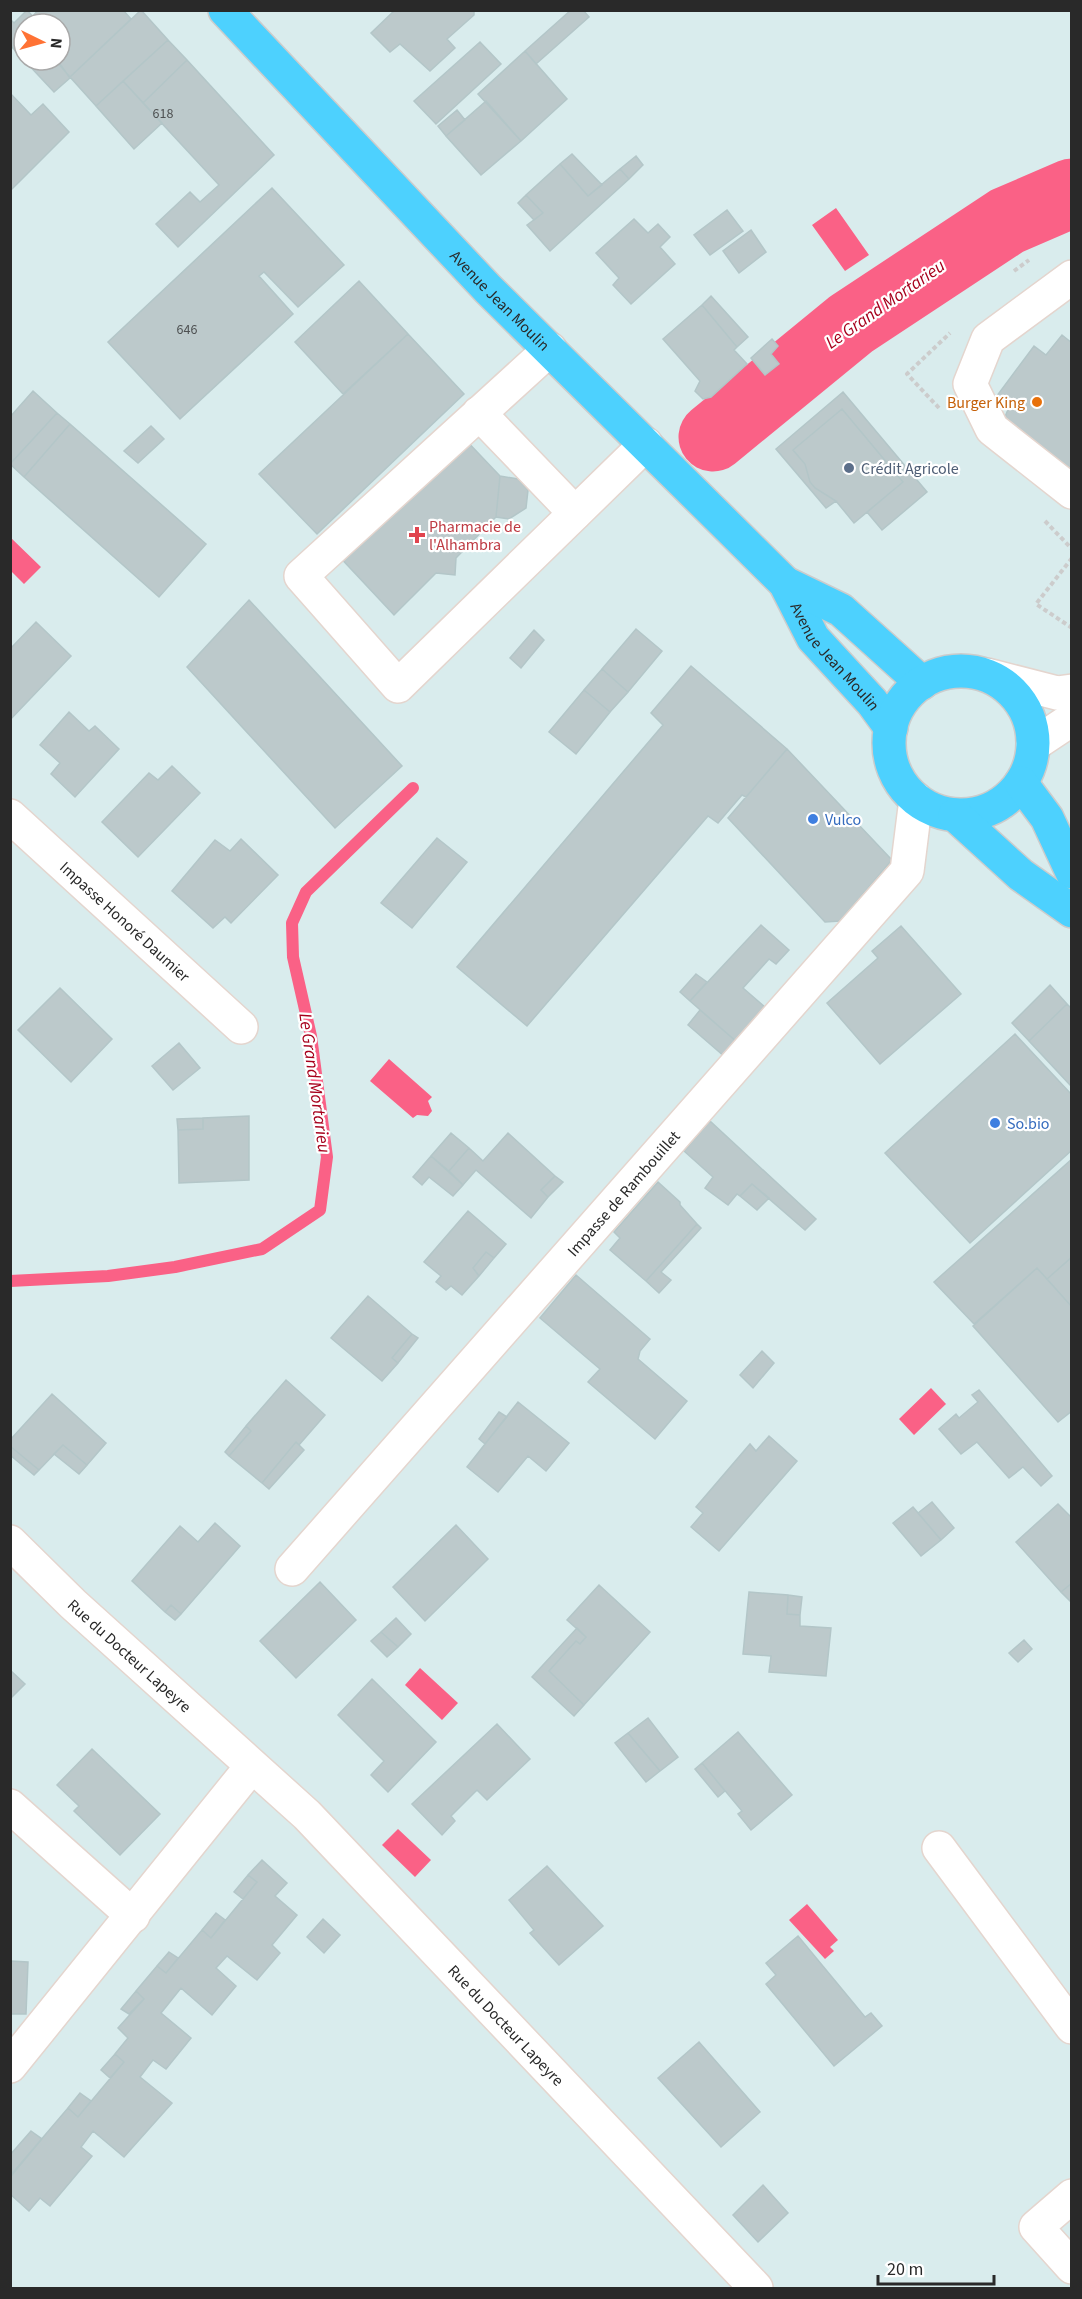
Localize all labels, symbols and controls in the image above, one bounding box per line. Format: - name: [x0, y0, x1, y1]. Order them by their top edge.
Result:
- north arrow: [12, 12, 72, 72]
- text: N: [45, 37, 67, 49]
- house number: 618: [153, 104, 173, 124]
- street label: Avenue Jean Moulin: [445, 246, 554, 356]
- water label: Le Grand Mortarieu: [820, 254, 950, 355]
- house number: 646: [177, 320, 197, 340]
- place label: Burger King: [947, 392, 1025, 414]
- marker: Burger King: [1030, 395, 1044, 409]
- place label: Crédit Agricole: [861, 458, 959, 480]
- marker: Crédit Agricole: [842, 461, 856, 475]
- place label: Pharmacie de l'Alhambra: [429, 516, 521, 556]
- marker: Pharmacie de l'Alhambra: [410, 528, 424, 542]
- street label: Avenue Jean Moulin: [785, 599, 885, 715]
- place label: Vulco: [825, 809, 861, 831]
- marker: Vulco: [806, 812, 820, 826]
- street label: Impasse Honoré Daumier: [55, 857, 195, 987]
- water label: Le Grand Mortarieu: [292, 1012, 337, 1155]
- place label: So.bio: [1007, 1113, 1050, 1135]
- marker: So.bio: [988, 1116, 1002, 1130]
- street label: Impasse de Rambouillet: [563, 1126, 686, 1261]
- street label: Rue du Docteur Lapeyre: [63, 1594, 196, 1718]
- street label: Rue du Docteur Lapeyre: [443, 1960, 569, 2091]
- scale bar: [878, 2248, 994, 2286]
- text: 20 m: [887, 2257, 923, 2282]

